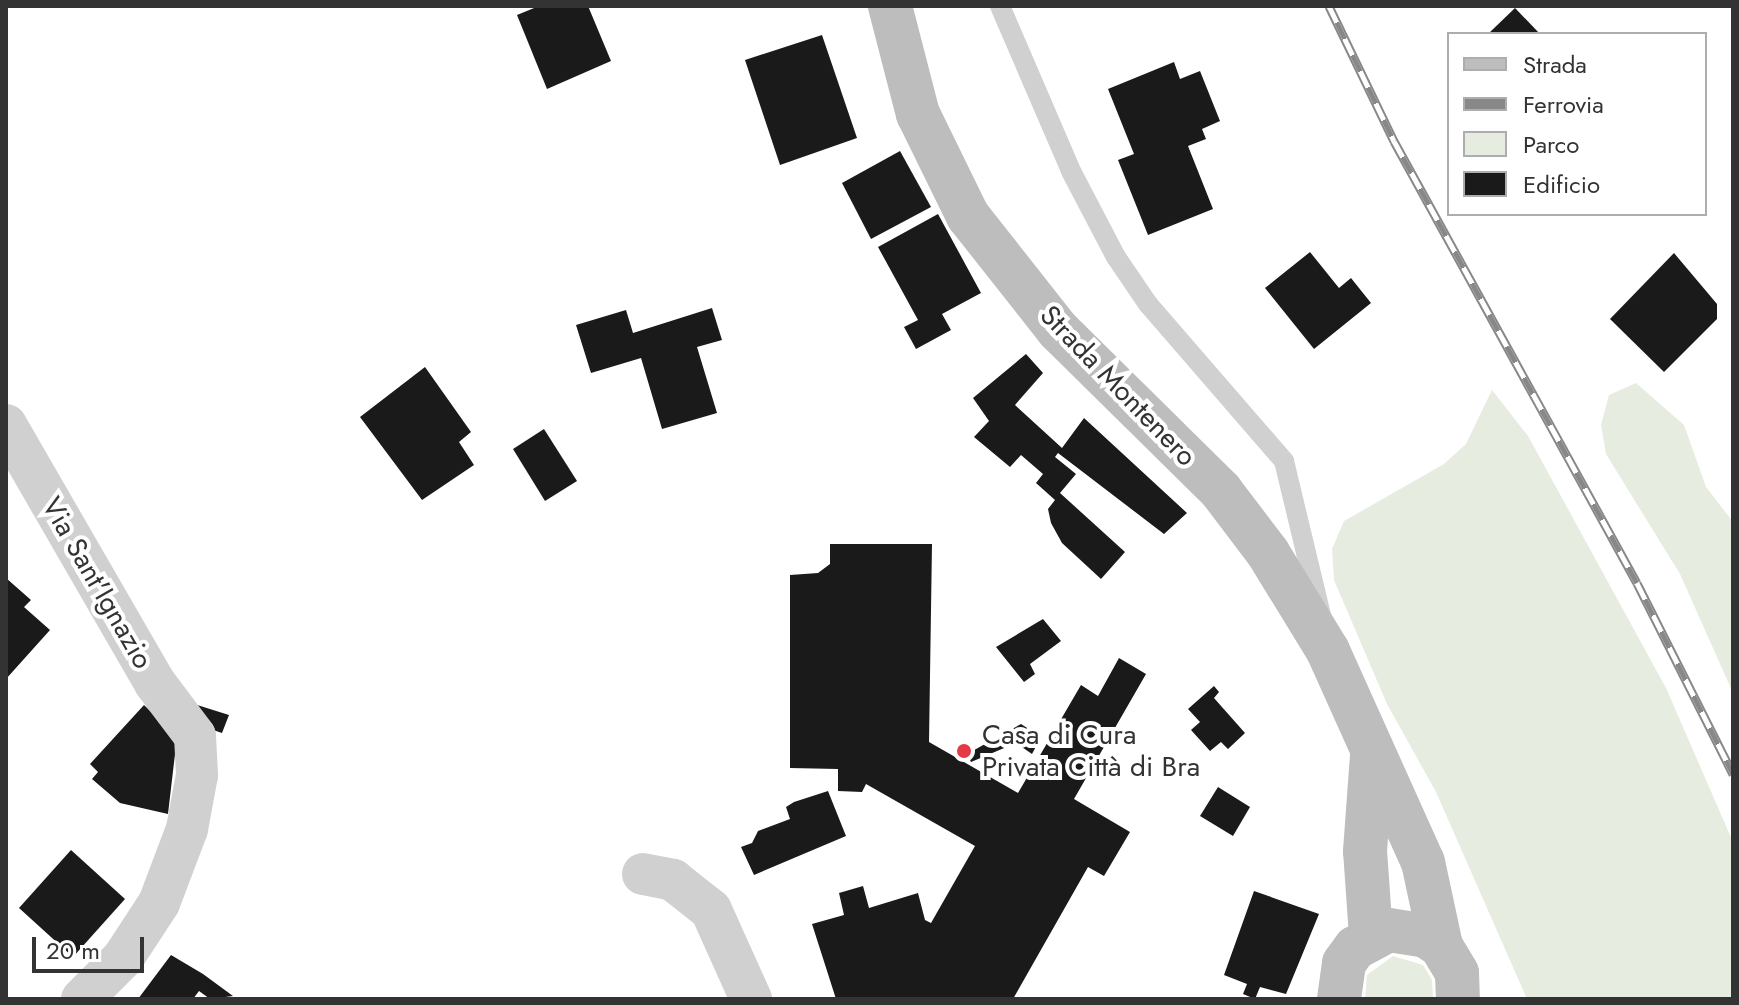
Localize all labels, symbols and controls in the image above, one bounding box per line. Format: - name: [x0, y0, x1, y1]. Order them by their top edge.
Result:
- legend: [1447, 32, 1707, 216]
- text: Strada: [1523, 47, 1587, 82]
- text: Ferrovia: [1523, 87, 1604, 122]
- text: Parco: [1523, 127, 1579, 162]
- text: Edificio: [1523, 167, 1600, 202]
- street label: Strada Montenero: [1033, 299, 1203, 473]
- street label: Via Sant'Ignazio: [34, 491, 160, 675]
- place label: Casa di Cura Privata Città di Bra: [982, 718, 1200, 784]
- marker: Casa di Cura Privata Città di Bra: [953, 740, 975, 762]
- scale bar: [36, 921, 148, 971]
- text: 20 m: [46, 933, 100, 968]

